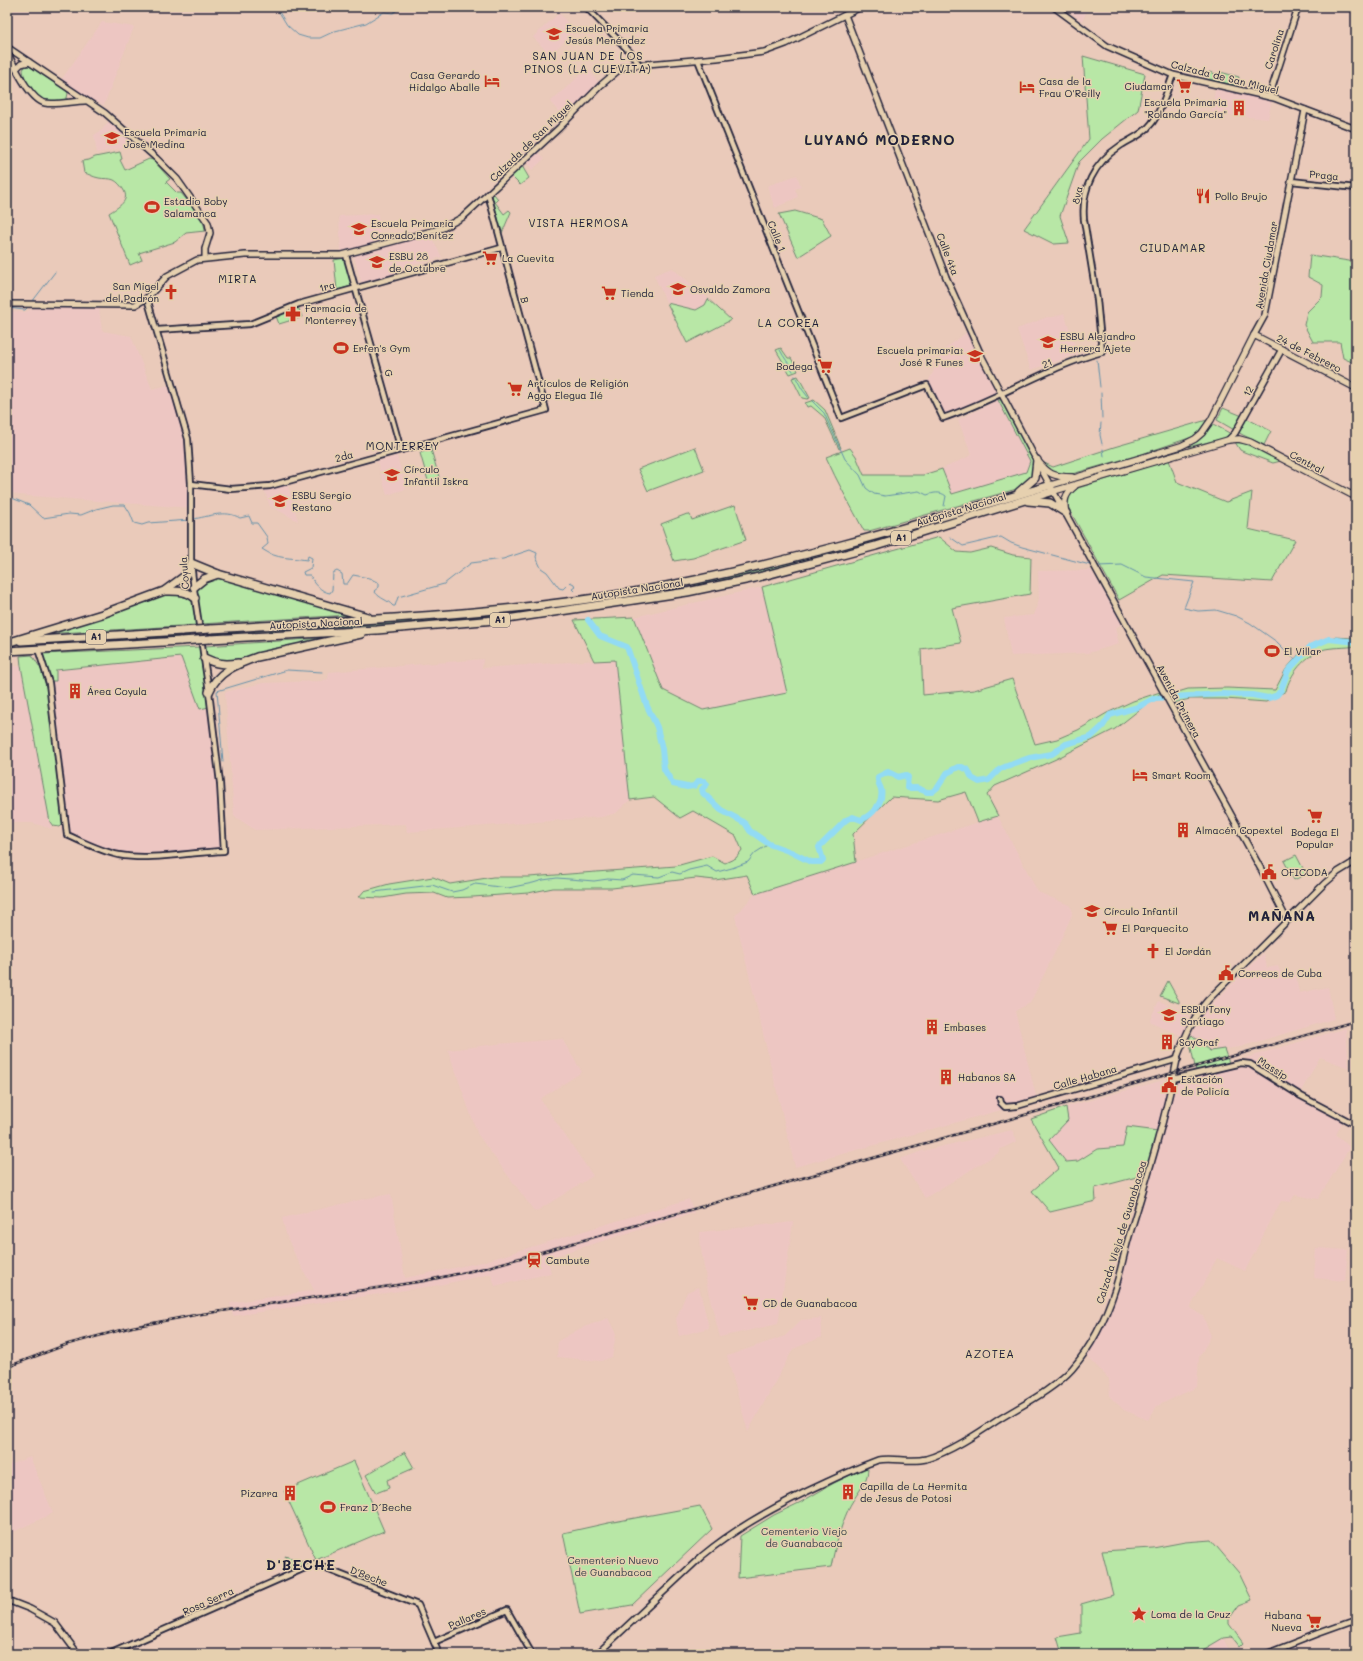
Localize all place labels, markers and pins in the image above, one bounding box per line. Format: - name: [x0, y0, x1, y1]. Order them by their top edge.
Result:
- place label: Escuela Primaria Jesús Menéndez: [566, 21, 649, 47]
- school or university icon: Escuela Primaria Jesús Menéndez: [545, 25, 563, 43]
- place label: Casa Gerardo Hidalgo Aballe: [409, 68, 480, 94]
- hotel icon: Casa Gerardo Hidalgo Aballe: [483, 72, 501, 90]
- place label: Casa de la Frau O'Reilly: [1039, 74, 1101, 100]
- supermarket icon: Ciudamar: [1175, 77, 1193, 95]
- hotel icon: Casa de la Frau O'Reilly: [1018, 78, 1036, 96]
- place label: Ciudamar: [1125, 79, 1172, 93]
- place label: Escuela Primaria "Rolando García": [1144, 95, 1227, 121]
- building icon: Escuela Primaria "Rolando García": [1230, 99, 1248, 117]
- place label: Escuela Primaria José Medina: [124, 125, 207, 151]
- school or university icon: Escuela Primaria José Medina: [103, 129, 121, 147]
- restaurant icon: Pollo Brujo: [1194, 187, 1212, 205]
- place label: Pollo Brujo: [1215, 189, 1267, 203]
- place label: Estadio Boby Salamanca: [164, 194, 227, 220]
- sports icon: Estadio Boby Salamanca: [143, 198, 161, 216]
- place label: Escuela Primaria Conrado Benítez: [371, 216, 454, 242]
- school or university icon: Escuela Primaria Conrado Benítez: [350, 220, 368, 238]
- place label: ESBU 28 de Octubre: [389, 249, 446, 275]
- supermarket icon: La Cuevita: [481, 249, 499, 267]
- place label: La Cuevita: [502, 251, 554, 265]
- school or university icon: ESBU 28 de Octubre: [368, 253, 386, 271]
- place label: San Migel del Padrón: [106, 279, 159, 305]
- school or university icon: Osvaldo Zamora: [669, 280, 687, 298]
- place label: Osvaldo Zamora: [690, 282, 770, 296]
- church icon: San Migel del Padrón: [162, 283, 180, 301]
- supermarket icon: Tienda: [600, 284, 618, 302]
- place label: Tienda: [621, 286, 654, 300]
- place label: Farmacia de Monterrey: [305, 301, 367, 327]
- pharmacy icon: Farmacia de Monterrey: [284, 305, 302, 323]
- place label: ESBU Alejandro Herrera Ajete: [1060, 329, 1136, 355]
- school or university icon: ESBU Alejandro Herrera Ajete: [1039, 333, 1057, 351]
- sports icon: Erfen's Gym: [332, 339, 350, 357]
- place label: Erfen's Gym: [353, 341, 410, 355]
- place label: Escuela primaria: José R Funes: [877, 343, 963, 369]
- school or university icon: Escuela primaria: José R Funes: [966, 347, 984, 365]
- supermarket icon: Bodega: [816, 357, 834, 375]
- place label: Bodega: [776, 359, 813, 373]
- place label: Artículos de Religión Aggo Elegua Ilé: [527, 376, 629, 402]
- supermarket icon: Artículos de Religión Aggo Elegua Ilé: [506, 380, 524, 398]
- place label: Círculo Infantil Iskra: [404, 462, 469, 488]
- school or university icon: Círculo Infantil Iskra: [383, 466, 401, 484]
- place label: ESBU Sergio Restano: [292, 488, 351, 514]
- school or university icon: ESBU Sergio Restano: [271, 492, 289, 510]
- sports icon: El Villar: [1263, 642, 1281, 660]
- place label: El Villar: [1284, 644, 1321, 658]
- building icon: Área Coyula: [66, 682, 84, 700]
- place label: Área Coyula: [87, 684, 147, 698]
- hotel icon: Smart Room: [1131, 766, 1149, 784]
- place label: Smart Room: [1152, 768, 1211, 782]
- supermarket icon: Bodega El Popular: [1306, 807, 1324, 825]
- building icon: Almacén Copextel: [1174, 821, 1192, 839]
- place label: Almacén Copextel: [1195, 823, 1283, 837]
- place label: Bodega El Popular: [1291, 825, 1339, 851]
- public building icon: OFICODA: [1260, 863, 1278, 881]
- place label: OFICODA: [1281, 865, 1328, 879]
- school or university icon: Círculo Infantil: [1083, 902, 1101, 920]
- place label: Círculo Infantil: [1104, 904, 1178, 918]
- supermarket icon: El Parquecito: [1101, 919, 1119, 937]
- place label: El Parquecito: [1122, 921, 1188, 935]
- church icon: El Jordán: [1144, 942, 1162, 960]
- place label: El Jordán: [1165, 944, 1211, 958]
- public building icon: Correos de Cuba: [1217, 964, 1235, 982]
- place label: Correos de Cuba: [1238, 966, 1322, 980]
- place label: ESBU Tony Santiago: [1181, 1002, 1231, 1028]
- school or university icon: ESBU Tony Santiago: [1160, 1006, 1178, 1024]
- building icon: Embases: [923, 1018, 941, 1036]
- place label: Embases: [944, 1020, 986, 1034]
- building icon: SoyGraf: [1158, 1033, 1176, 1051]
- place label: SoyGraf: [1179, 1035, 1219, 1049]
- building icon: Habanos SA: [937, 1068, 955, 1086]
- place label: Habanos SA: [958, 1070, 1016, 1084]
- place label: Estación de Policía: [1181, 1072, 1230, 1098]
- public building icon: Estación de Policía: [1160, 1076, 1178, 1094]
- station icon: Cambute: [525, 1251, 543, 1269]
- place label: Cambute: [546, 1253, 590, 1267]
- supermarket icon: CD de Guanabacoa: [742, 1294, 760, 1312]
- place label: CD de Guanabacoa: [763, 1296, 857, 1310]
- place label: Capilla de La Hermita de Jesus de Potosi: [860, 1479, 967, 1505]
- building icon: Capilla de La Hermita de Jesus de Potosi: [839, 1483, 857, 1501]
- building icon: Pizarra: [281, 1484, 299, 1502]
- place label: Pizarra: [241, 1486, 278, 1500]
- sports icon: Franz D´Beche: [319, 1498, 337, 1516]
- place label: Franz D´Beche: [340, 1500, 412, 1514]
- place icon: Loma de la Cruz: [1130, 1605, 1148, 1623]
- place label: Loma de la Cruz: [1151, 1607, 1231, 1621]
- place label: Habana Nueva: [1264, 1608, 1302, 1634]
- supermarket icon: Habana Nueva: [1305, 1612, 1323, 1630]

